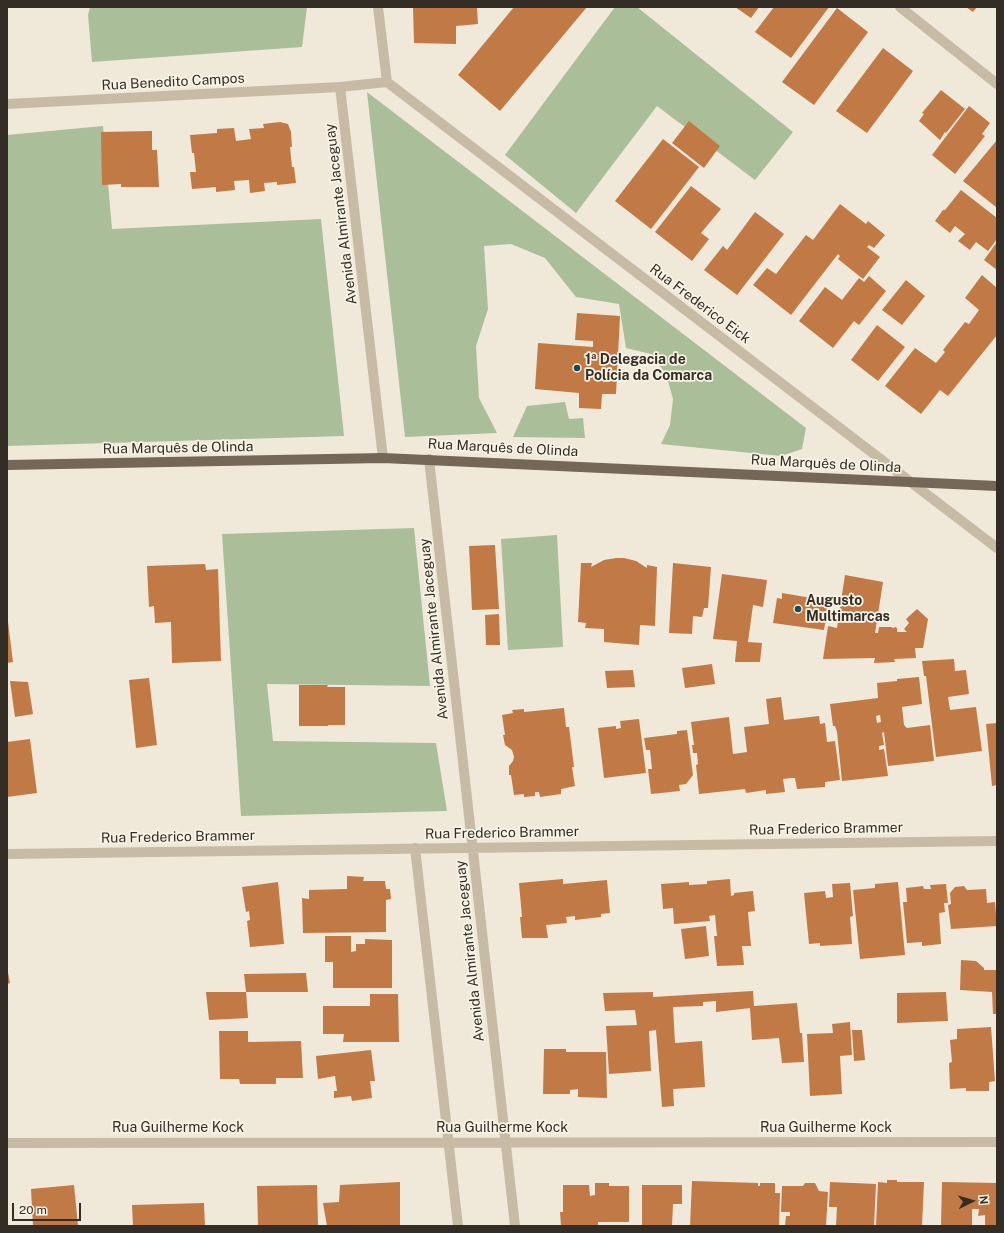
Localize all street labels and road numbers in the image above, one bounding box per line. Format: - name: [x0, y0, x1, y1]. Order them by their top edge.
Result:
- street label: Rua Benedito Campos: [101, 70, 245, 94]
- street label: Avenida Almirante Jaceguay: [322, 122, 360, 306]
- street label: Rua Frederico Eick: [646, 261, 754, 347]
- street label: Rua Marquês de Olinda: [427, 436, 579, 460]
- street label: Rua Marquês de Olinda: [103, 438, 253, 458]
- street label: Rua Marquês de Olinda: [750, 452, 902, 476]
- street label: Avenida Almirante Jaceguay: [416, 537, 452, 721]
- street label: Rua Frederico Brammer: [749, 819, 903, 839]
- street label: Rua Frederico Brammer: [425, 823, 579, 843]
- street label: Rua Frederico Brammer: [101, 827, 255, 847]
- street label: Avenida Almirante Jaceguay: [452, 859, 488, 1043]
- street label: Rua Guilherme Kock: [112, 1120, 244, 1136]
- street label: Rua Guilherme Kock: [436, 1120, 568, 1136]
- street label: Rua Guilherme Kock: [760, 1120, 892, 1136]

